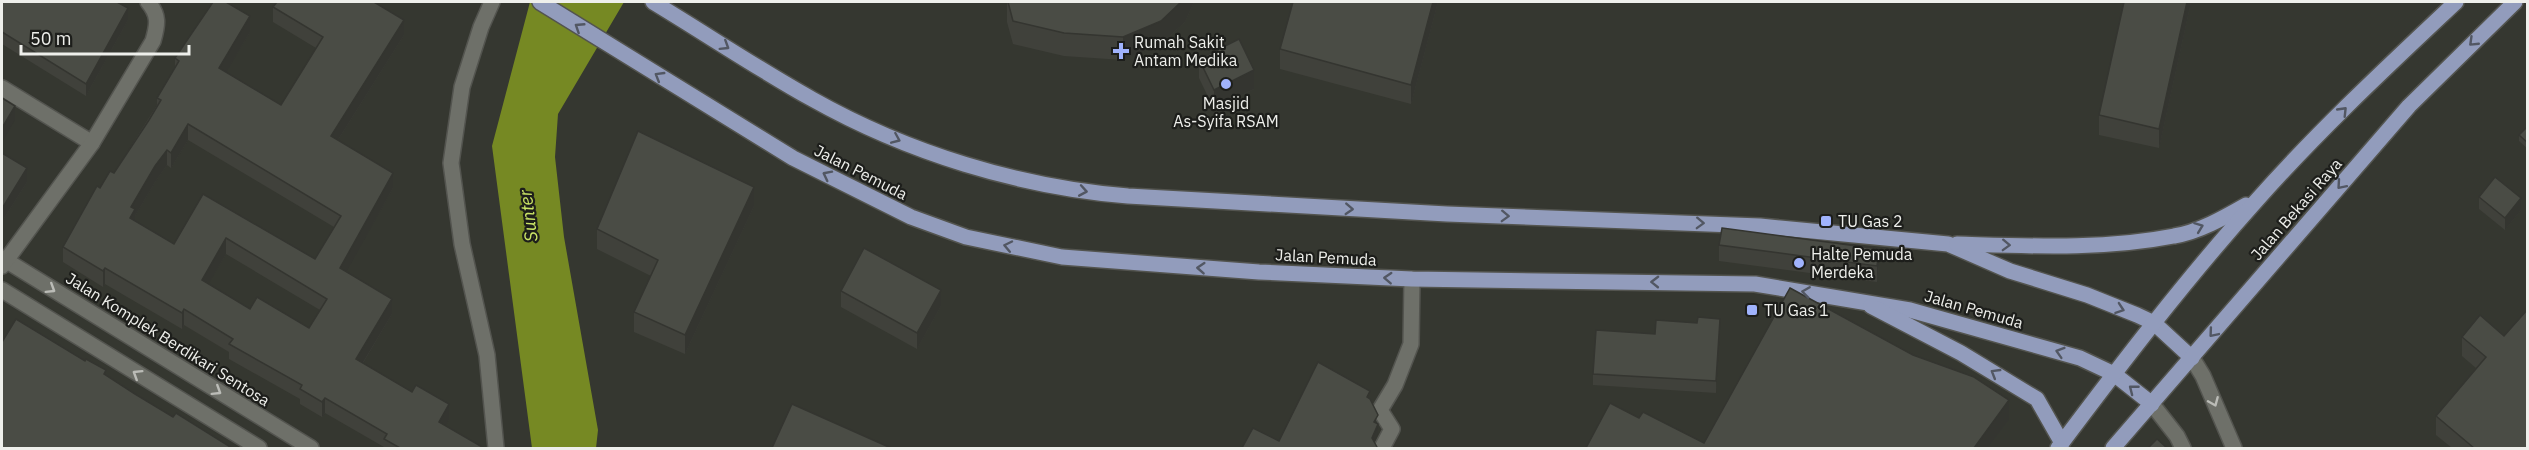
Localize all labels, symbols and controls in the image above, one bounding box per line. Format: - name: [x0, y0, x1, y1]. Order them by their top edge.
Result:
- scale bar: [21, 18, 189, 56]
- one-way arrow: [575, 23, 586, 34]
- text: 50 m: [30, 27, 72, 50]
- place label: Rumah Sakit Antam Medika: [1134, 32, 1238, 70]
- one-way arrow: [2469, 35, 2480, 46]
- one-way arrow: [719, 39, 729, 51]
- marker: Rumah Sakit Antam Medika: [1112, 42, 1130, 60]
- one-way arrow: [655, 72, 665, 84]
- marker: Masjid As-Syifa RSAM: [1219, 77, 1233, 91]
- place label: Masjid As-Syifa RSAM: [1173, 93, 1279, 131]
- one-way arrow: [2336, 107, 2347, 118]
- one-way arrow: [890, 132, 901, 144]
- street label: Jalan Pemuda: [811, 140, 911, 204]
- street label: Jalan Bekasi Raya: [2246, 153, 2346, 264]
- one-way arrow: [823, 171, 833, 182]
- one-way arrow: [2337, 178, 2348, 189]
- one-way arrow: [1078, 184, 1088, 197]
- water label: Sunter: [513, 188, 543, 243]
- one-way arrow: [1344, 203, 1353, 216]
- one-way arrow: [1501, 210, 1510, 223]
- place label: TU Gas 2: [1838, 211, 1903, 231]
- marker: TU Gas 2: [1819, 214, 1833, 228]
- one-way arrow: [1696, 217, 1705, 230]
- one-way arrow: [2193, 222, 2204, 235]
- one-way arrow: [2002, 239, 2011, 252]
- one-way arrow: [1003, 240, 1013, 253]
- street label: Jalan Pemuda: [1275, 244, 1378, 270]
- place label: Halte Pemuda Merdeka: [1811, 244, 1913, 282]
- marker: Halte Pemuda Merdeka: [1792, 256, 1806, 270]
- one-way arrow: [1196, 261, 1205, 274]
- street label: Jalan Komplek Berdikari Sentosa: [62, 268, 274, 410]
- one-way arrow: [1383, 271, 1392, 284]
- one-way arrow: [1650, 276, 1659, 288]
- one-way arrow: [45, 281, 55, 293]
- street label: Jalan Pemuda: [1922, 285, 2026, 333]
- one-way arrow: [1802, 286, 1811, 298]
- place label: TU Gas 1: [1764, 300, 1829, 320]
- one-way arrow: [2114, 302, 2125, 315]
- marker: TU Gas 1: [1745, 303, 1759, 317]
- one-way arrow: [2209, 326, 2220, 337]
- one-way arrow: [2055, 347, 2066, 359]
- one-way arrow: [1991, 368, 2001, 380]
- one-way arrow: [133, 369, 143, 381]
- one-way arrow: [211, 384, 221, 396]
- one-way arrow: [2129, 385, 2140, 396]
- one-way arrow: [2207, 396, 2219, 407]

